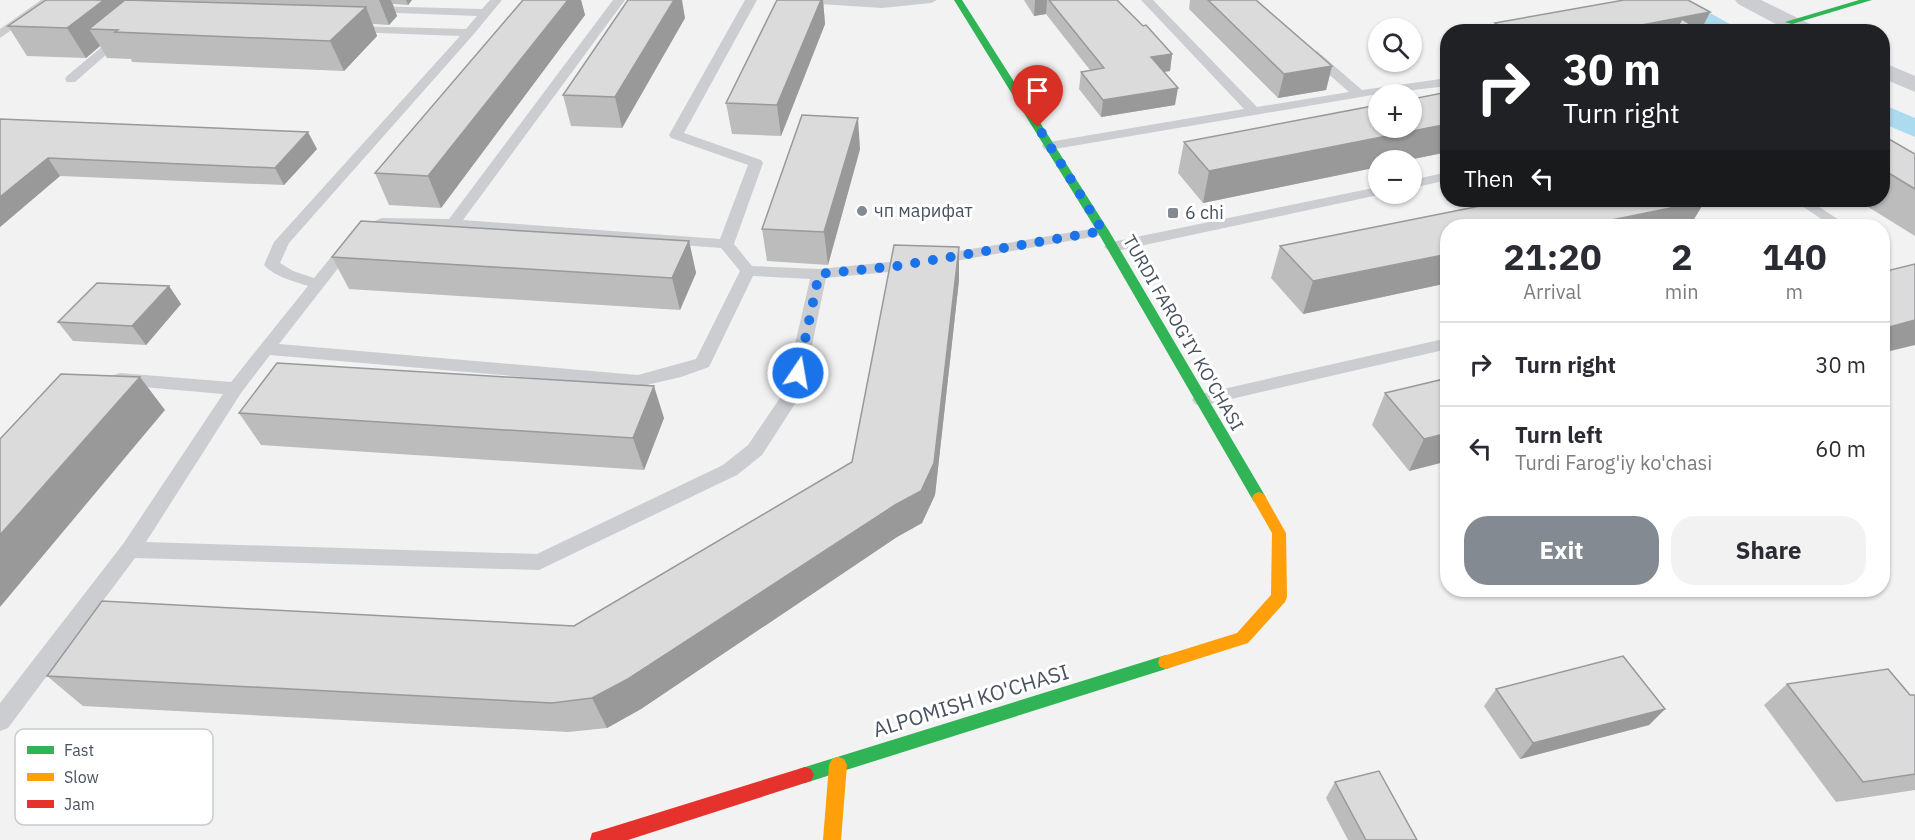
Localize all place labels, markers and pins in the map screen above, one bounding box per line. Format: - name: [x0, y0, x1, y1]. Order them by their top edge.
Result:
- pin: [1012, 65, 1063, 127]
- place label: чп марифат: [874, 199, 973, 222]
- place label: 6 chi: [1185, 201, 1224, 224]
- marker: чп марифат: [855, 204, 869, 218]
- marker: 6 chi: [1166, 206, 1180, 220]

